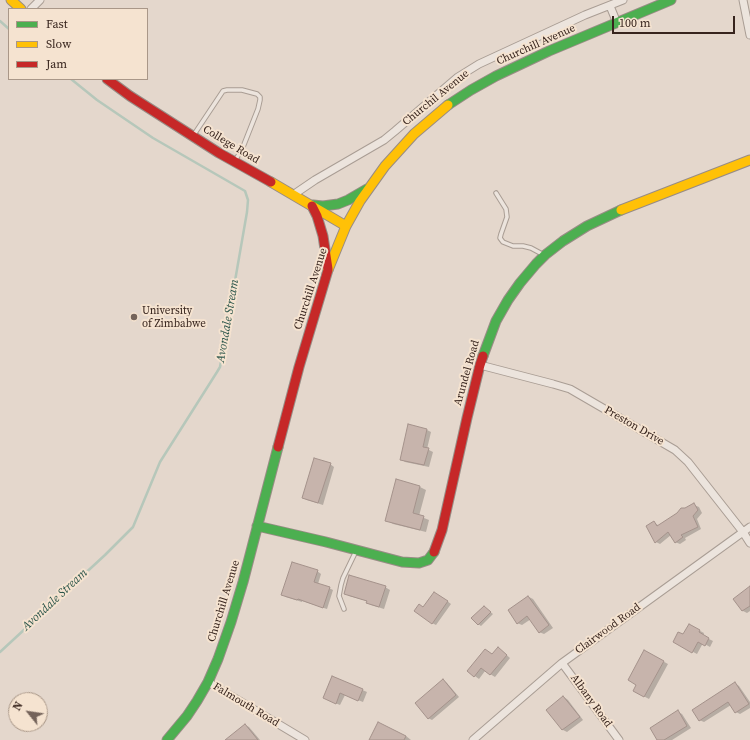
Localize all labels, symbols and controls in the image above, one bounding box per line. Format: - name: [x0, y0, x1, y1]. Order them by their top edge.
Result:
- legend: [8, 8, 148, 80]
- scale bar: [614, 8, 737, 34]
- text: 100 m: [619, 15, 651, 31]
- text: Fast: [46, 16, 68, 32]
- street label: Churchill Avenue: [495, 22, 577, 68]
- text: Slow: [46, 36, 71, 52]
- text: Jam: [46, 56, 67, 72]
- street label: Churchil Avenue: [400, 67, 472, 129]
- street label: College Road: [200, 123, 262, 167]
- street label: Churchill Avenue: [292, 247, 330, 331]
- water label: Avondale Stream: [214, 278, 242, 364]
- place label: University of Zimbabwe: [142, 304, 206, 330]
- marker: University of Zimbabwe: [129, 312, 139, 322]
- street label: Arundel Road: [451, 339, 483, 407]
- street label: Preston Drive: [602, 404, 666, 448]
- street label: Churchill Avenue: [205, 559, 243, 643]
- water label: Avondale Stream: [19, 566, 91, 634]
- street label: Clairwood Road: [573, 601, 643, 657]
- street label: Albany Road: [567, 672, 615, 730]
- street label: Falmouth Road: [211, 680, 281, 730]
- north arrow: [8, 692, 48, 732]
- text: N: [10, 699, 27, 713]

